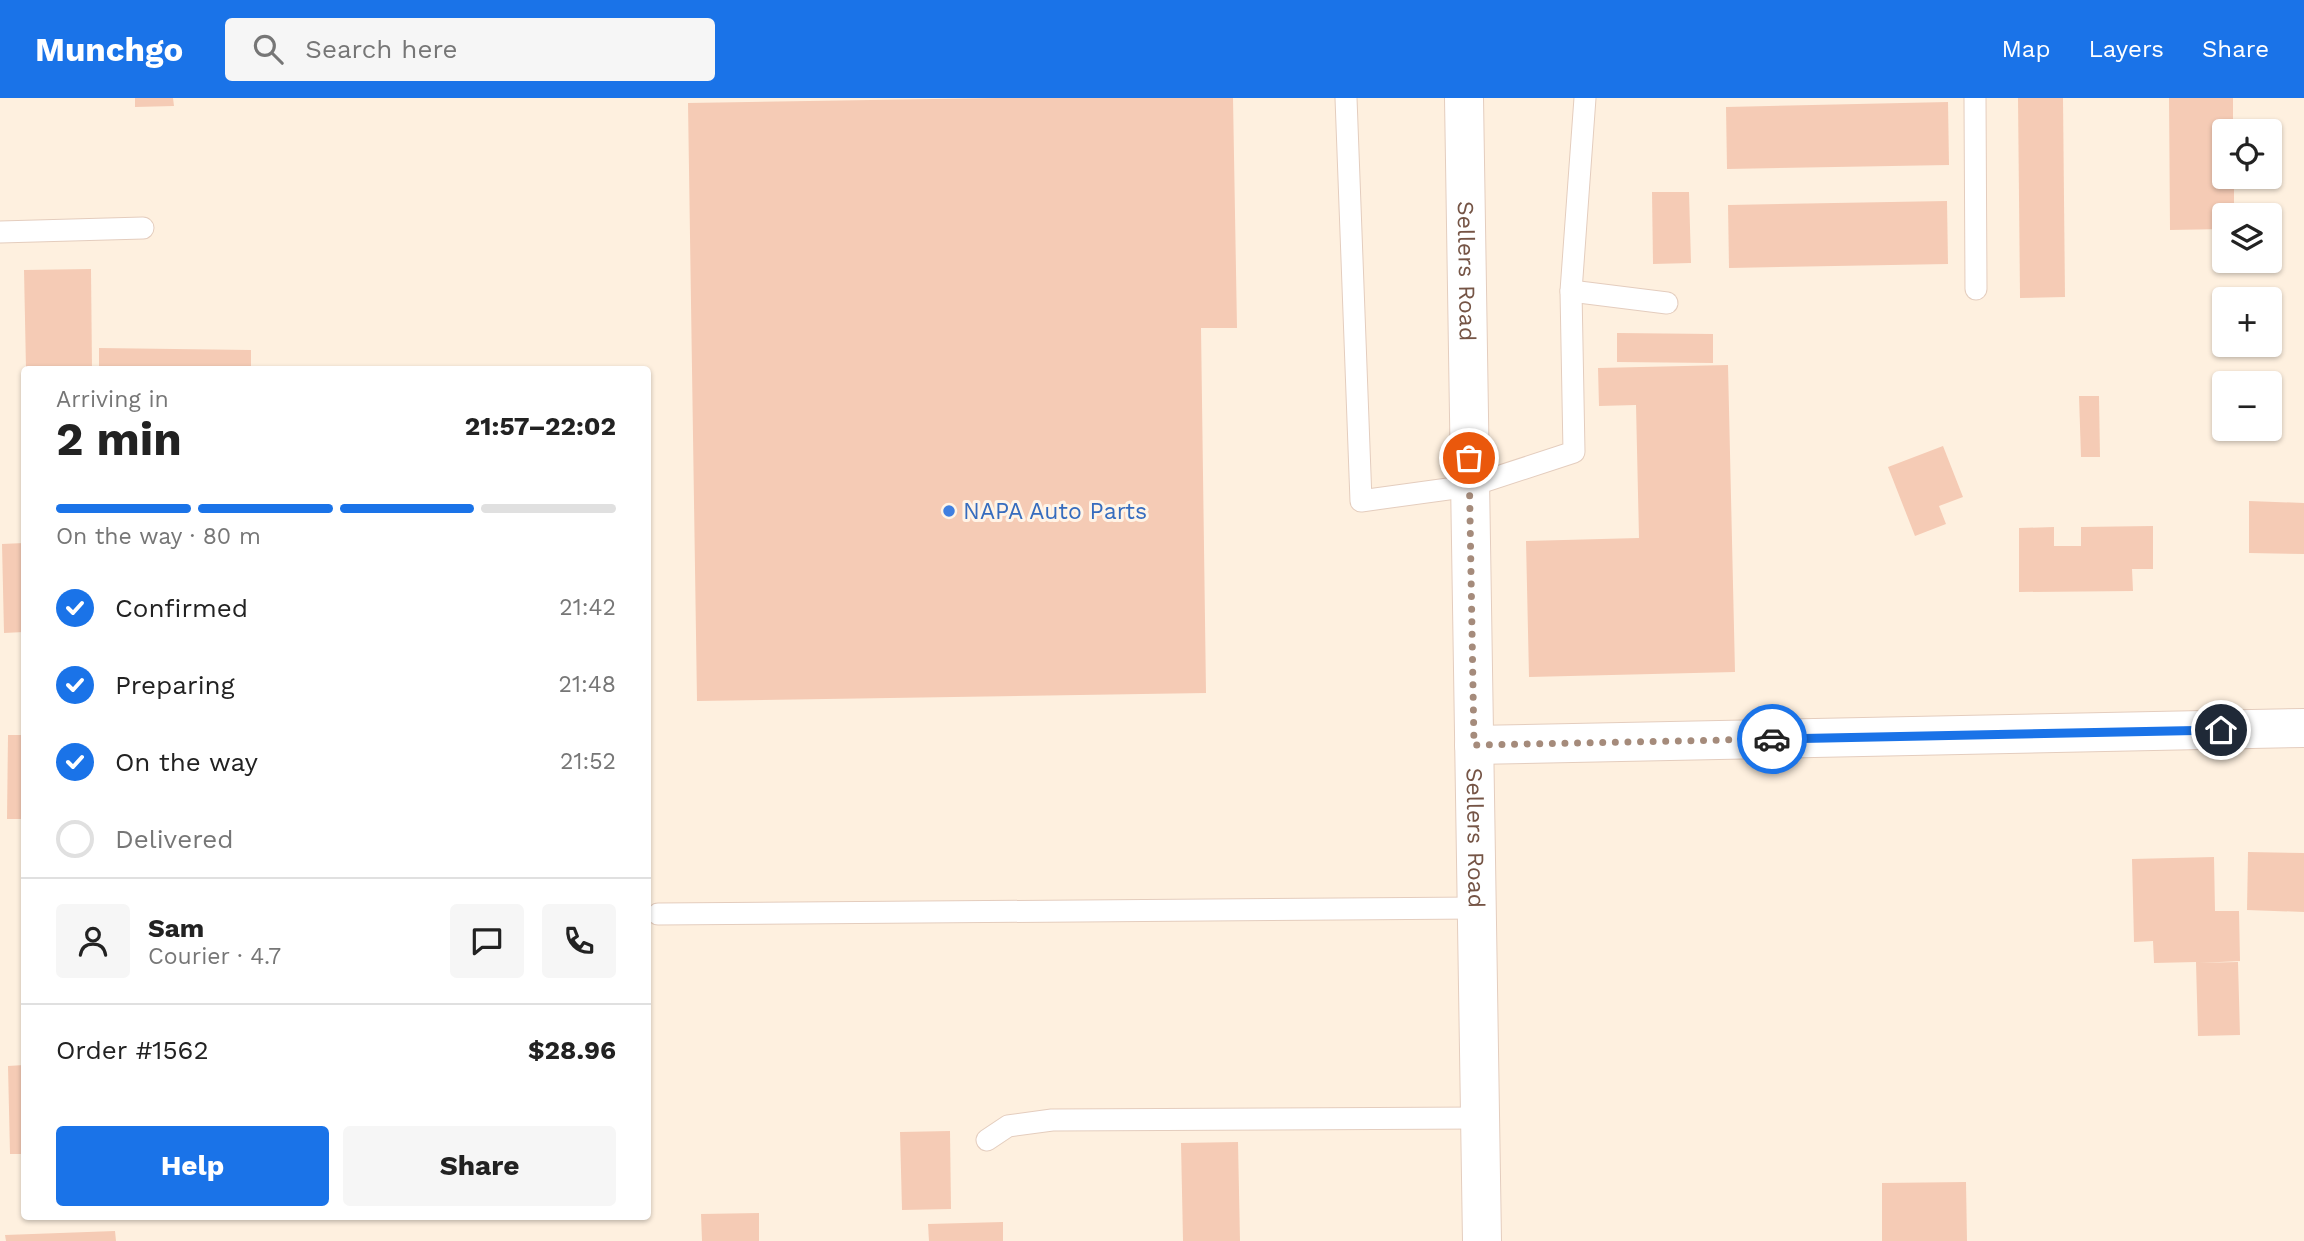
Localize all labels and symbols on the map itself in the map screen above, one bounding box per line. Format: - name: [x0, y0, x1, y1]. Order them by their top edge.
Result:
- street label: Sellers Road: [1452, 201, 1481, 341]
- pin: [1439, 428, 1499, 488]
- place label: NAPA Auto Parts: [963, 498, 1147, 525]
- marker: NAPA Auto Parts: [941, 503, 957, 519]
- pin: [2191, 700, 2251, 760]
- courier: [1737, 704, 1807, 774]
- street label: Sellers Road: [1461, 767, 1490, 908]

